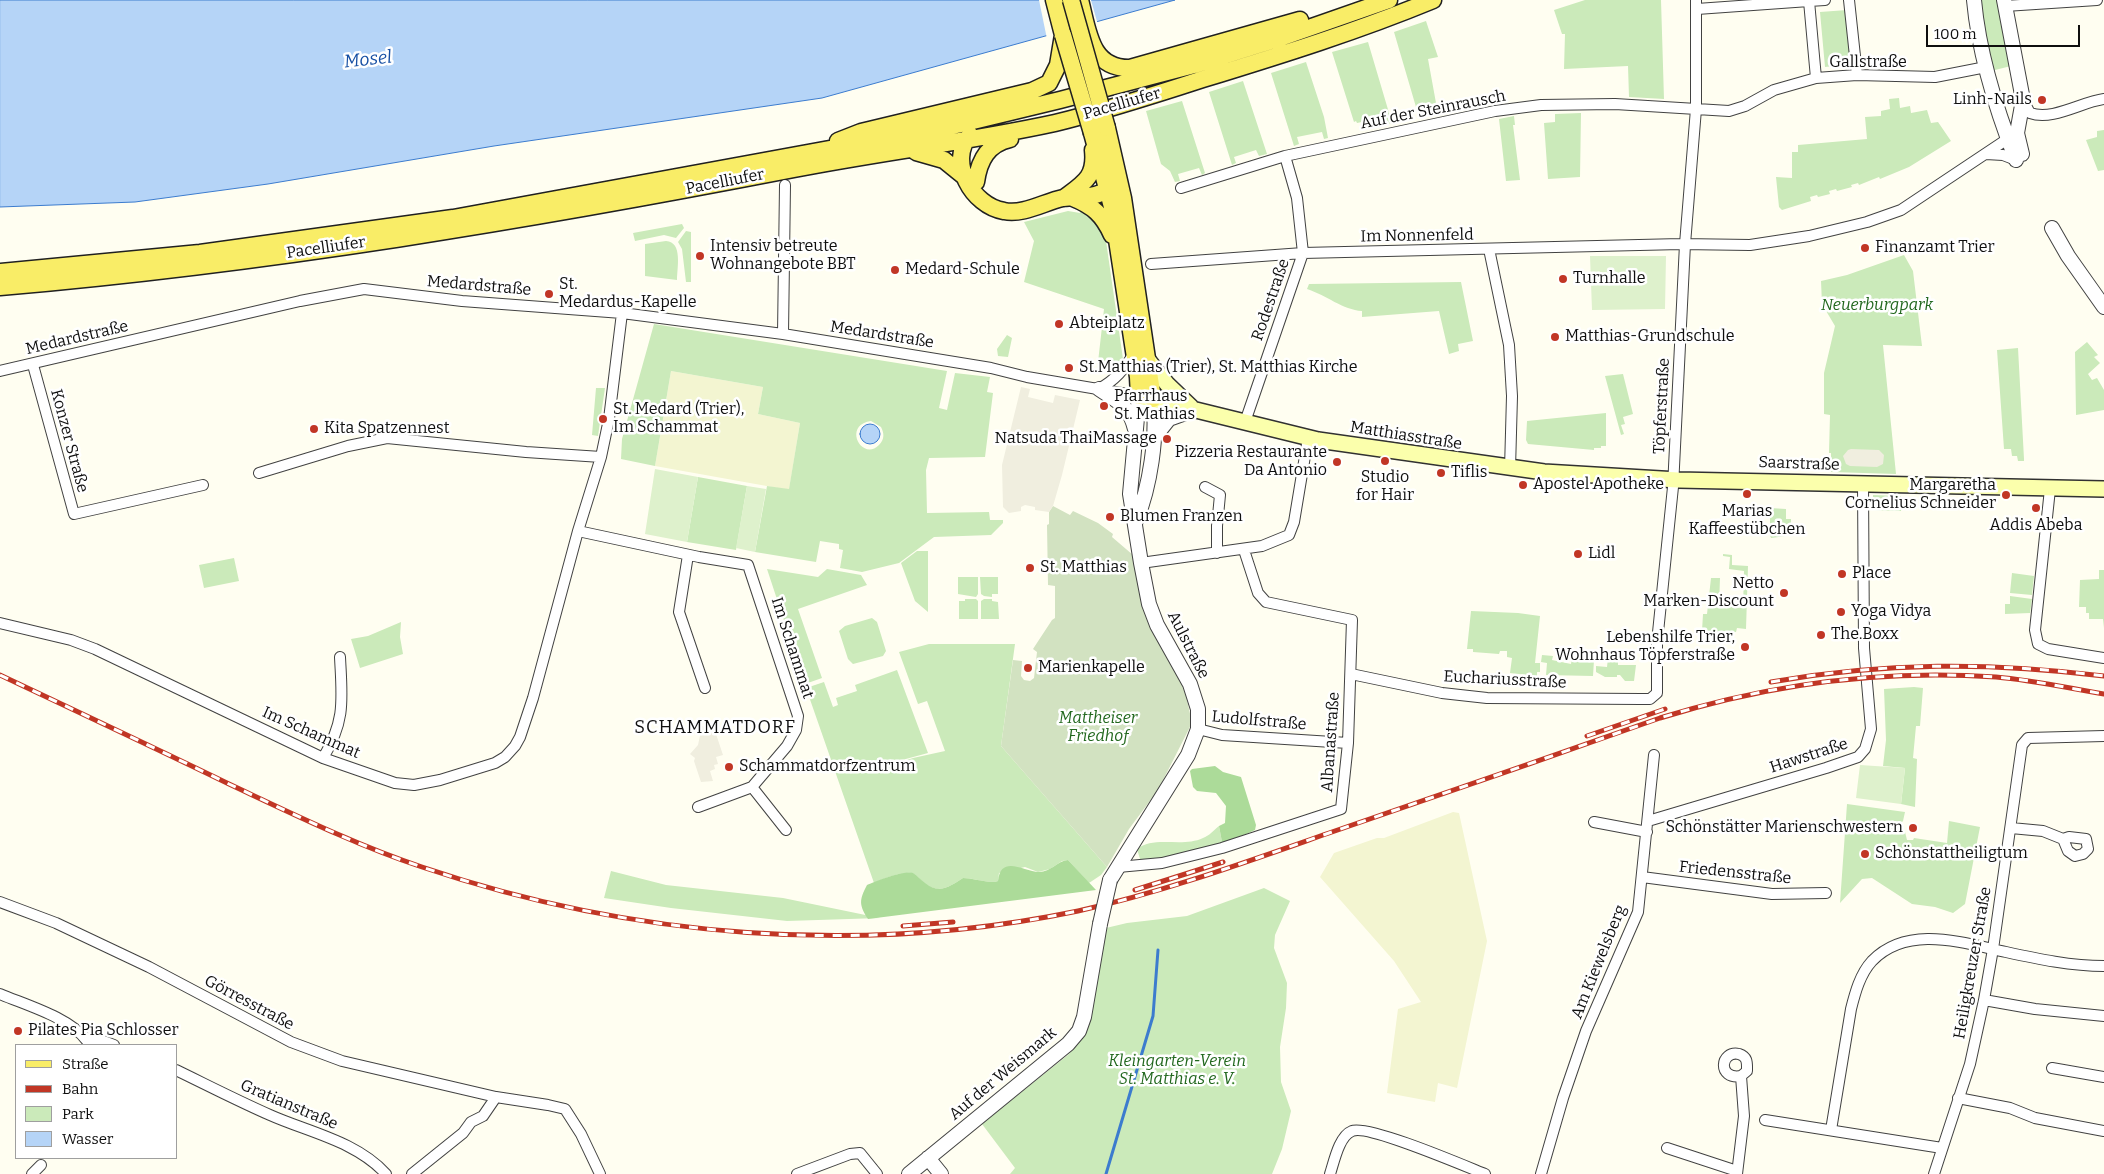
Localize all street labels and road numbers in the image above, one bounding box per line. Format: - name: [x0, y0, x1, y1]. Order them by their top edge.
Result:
- street label: Gallstraße: [1829, 53, 1907, 73]
- street label: Pacelliufer: [1081, 84, 1163, 124]
- street label: Auf der Steinrausch: [1359, 87, 1507, 133]
- street label: Pacelliufer: [684, 165, 766, 199]
- street label: Im Nonnenfeld: [1360, 225, 1474, 247]
- street label: Pacelliufer: [285, 233, 367, 263]
- street label: Rodestraße: [1248, 257, 1294, 343]
- street label: Medardstraße: [426, 272, 532, 300]
- street label: Medardstraße: [24, 317, 130, 359]
- street label: Medardstraße: [829, 317, 935, 353]
- street label: Töpferstraße: [1650, 358, 1674, 454]
- street label: Konzer Straße: [46, 387, 92, 495]
- street label: Matthiasstraße: [1349, 418, 1463, 454]
- street label: Saarstraße: [1758, 453, 1840, 475]
- street label: Im Schammat: [767, 595, 817, 701]
- street label: Aulstraße: [1163, 608, 1213, 682]
- street label: Euchariusstraße: [1443, 667, 1567, 693]
- street label: Albanastraße: [1318, 691, 1344, 793]
- street label: Im Schammat: [259, 703, 363, 763]
- street label: Ludolfstraße: [1211, 707, 1307, 735]
- street label: Hawstraße: [1768, 734, 1850, 778]
- street label: Friedensstraße: [1678, 858, 1792, 888]
- street label: Heiligkreuzer Straße: [1950, 885, 1996, 1041]
- street label: Am Kiewelsberg: [1567, 902, 1631, 1022]
- street label: Görresstraße: [201, 971, 297, 1035]
- street label: Auf der Weismark: [945, 1023, 1061, 1125]
- street label: Gratianstraße: [237, 1076, 341, 1134]

